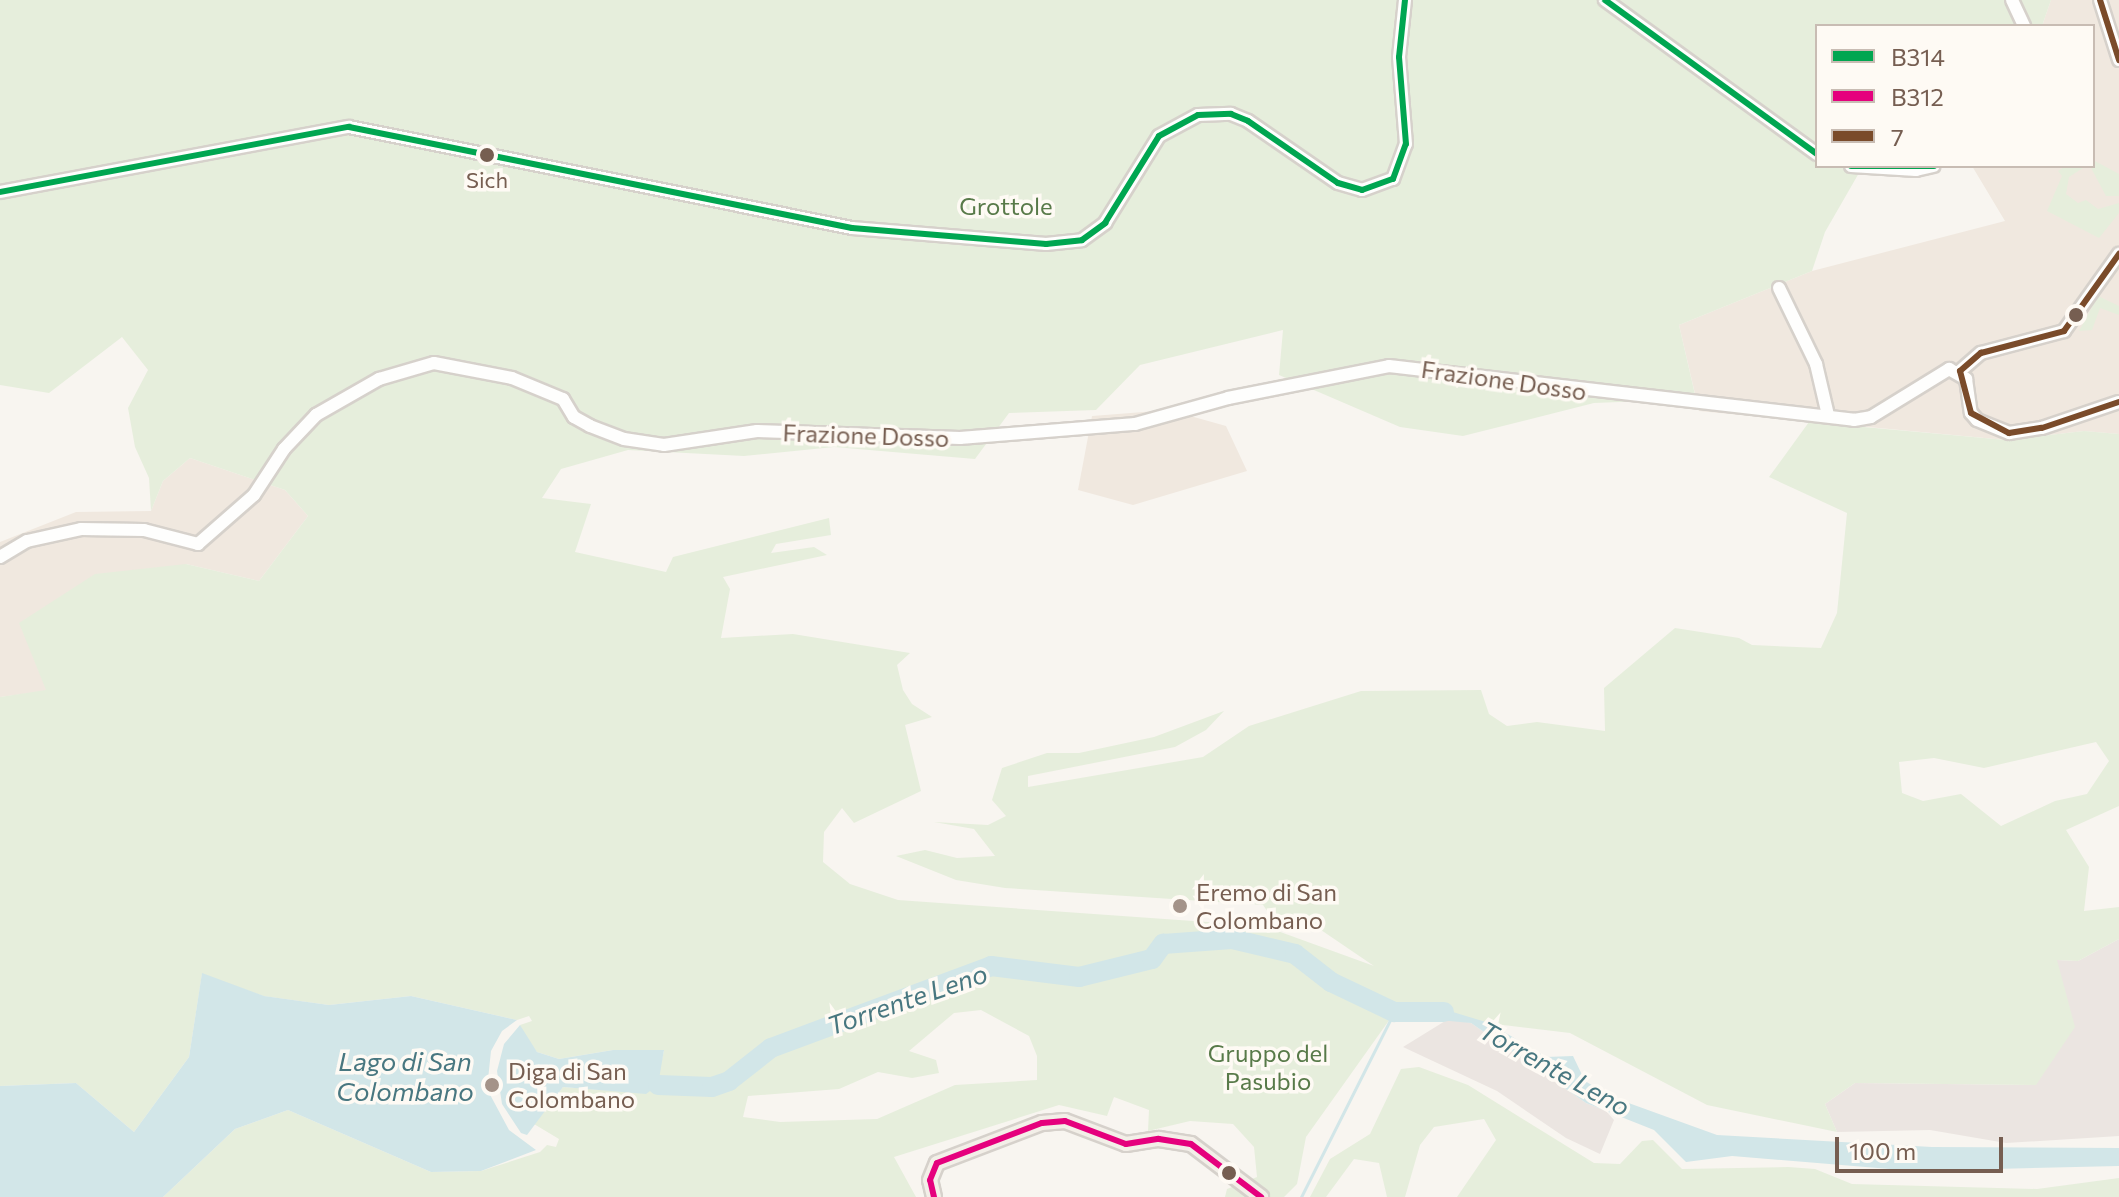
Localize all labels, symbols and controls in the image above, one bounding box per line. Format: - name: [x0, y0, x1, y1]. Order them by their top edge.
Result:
- legend: [1815, 24, 2095, 168]
- text: B314: [1891, 42, 1945, 71]
- text: B312: [1891, 82, 1944, 111]
- text: 7: [1891, 122, 1904, 151]
- marker: Sich: [479, 147, 495, 163]
- place label: Sich: [466, 167, 508, 193]
- park label: Grottole: [959, 192, 1053, 220]
- unlabelled marker: [2068, 307, 2084, 323]
- street label: Frazione Dosso: [1419, 354, 1589, 406]
- street label: Frazione Dosso: [782, 418, 950, 452]
- place label: Eremo di San Colombano: [1196, 878, 1337, 934]
- marker: Eremo di San Colombano: [1171, 897, 1189, 915]
- water label: Torrente Leno: [823, 957, 991, 1041]
- water label: Torrente Leno: [1474, 1014, 1636, 1122]
- park label: Gruppo del Pasubio: [1208, 1039, 1328, 1095]
- water label: Lago di San Colombano: [336, 1045, 474, 1106]
- place label: Diga di San Colombano: [508, 1057, 635, 1113]
- marker: Diga di San Colombano: [483, 1076, 501, 1094]
- scale bar: [1839, 1121, 2007, 1171]
- text: 100 m: [1849, 1136, 1916, 1165]
- unlabelled marker: [1221, 1165, 1237, 1181]

